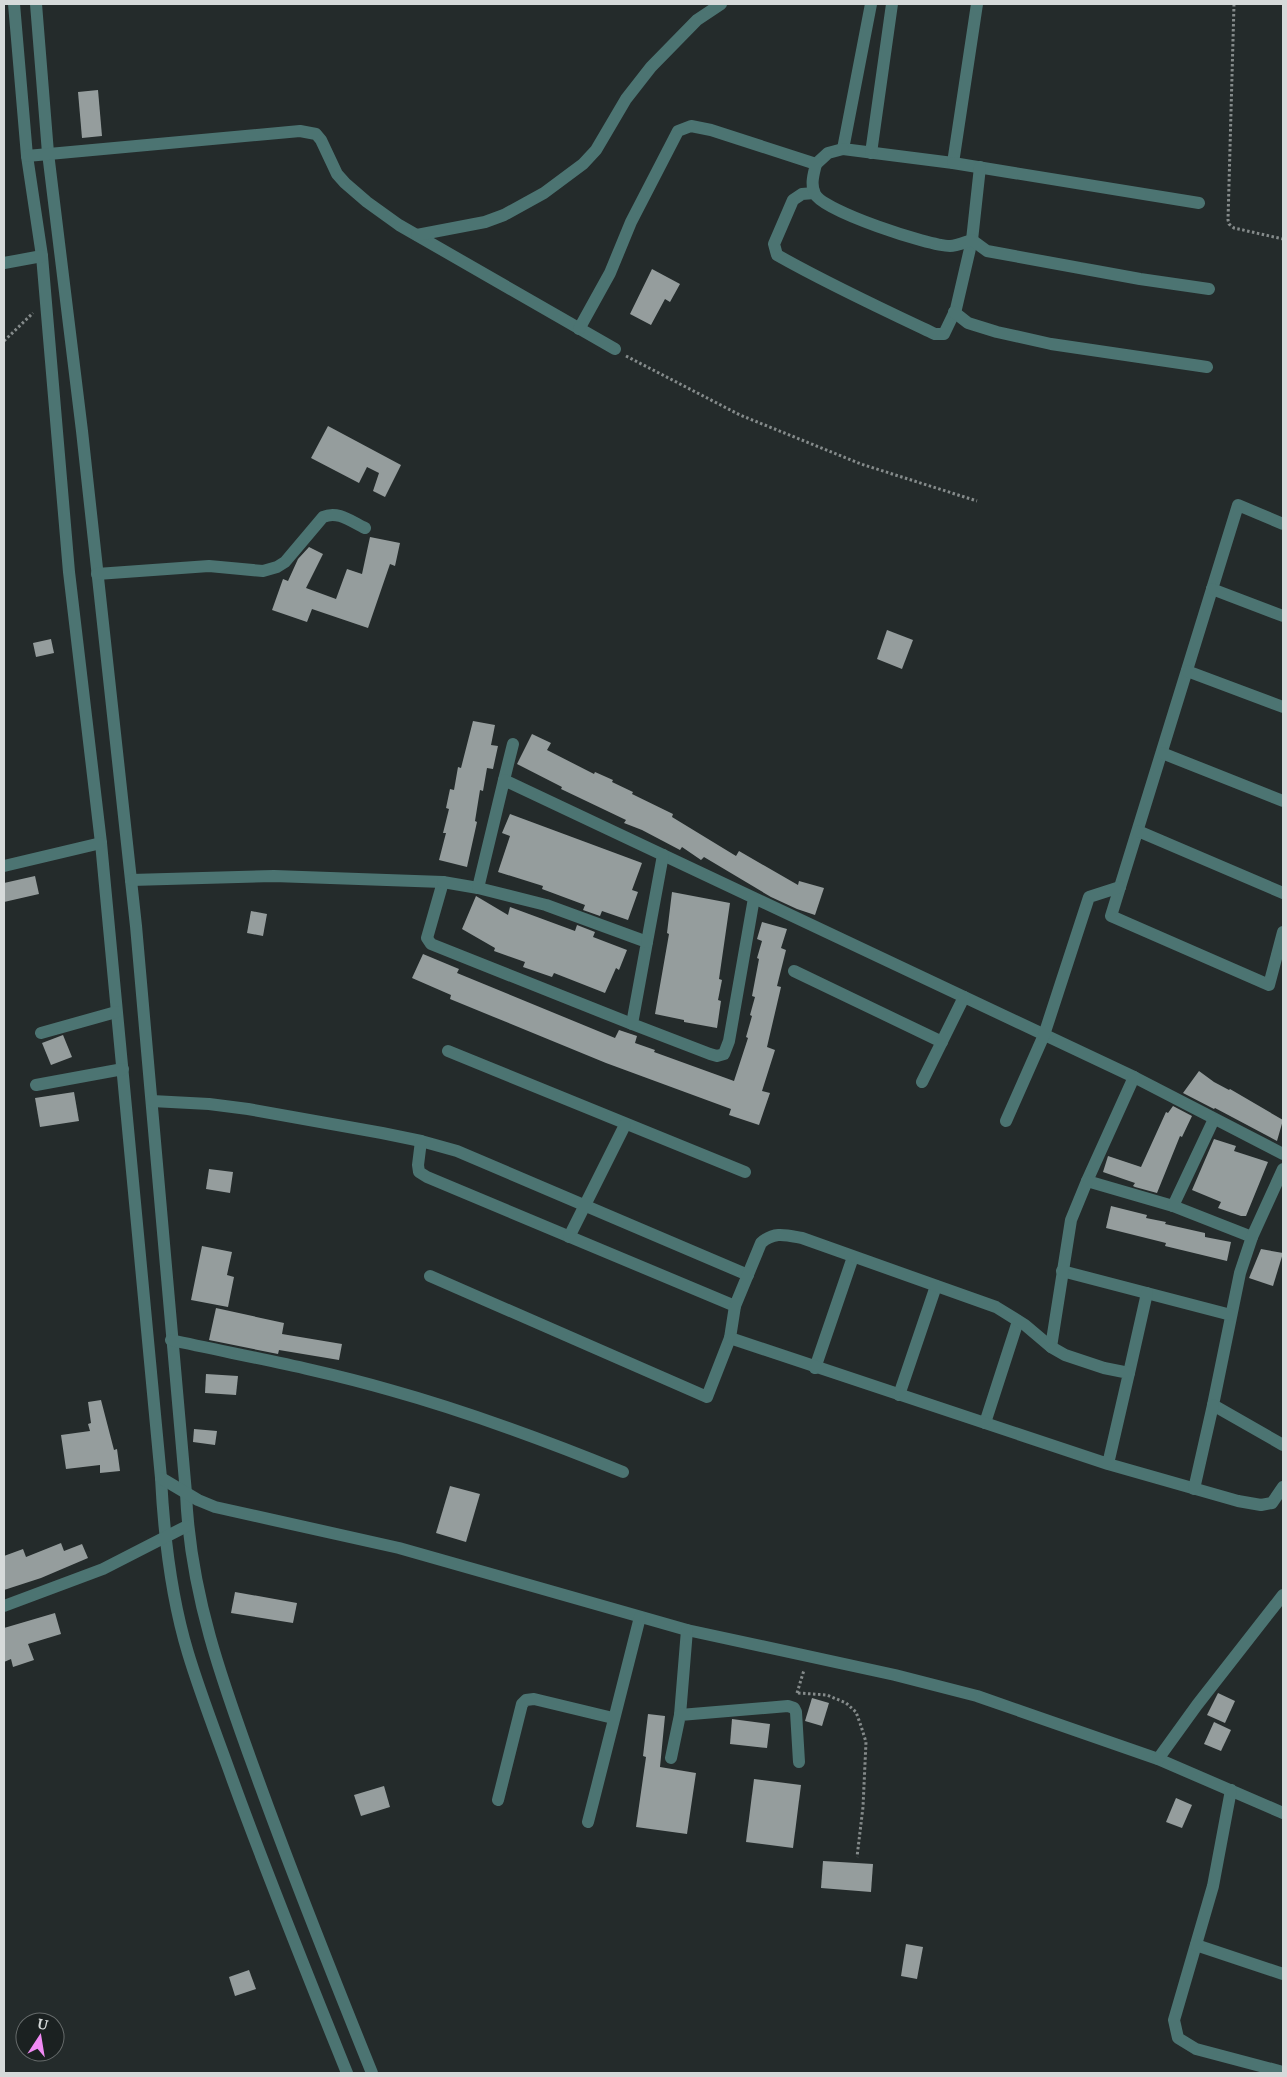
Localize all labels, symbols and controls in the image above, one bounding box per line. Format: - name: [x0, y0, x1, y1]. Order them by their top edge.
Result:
- north arrow: [15, 2012, 65, 2062]
- text: U: [36, 2014, 50, 2034]

